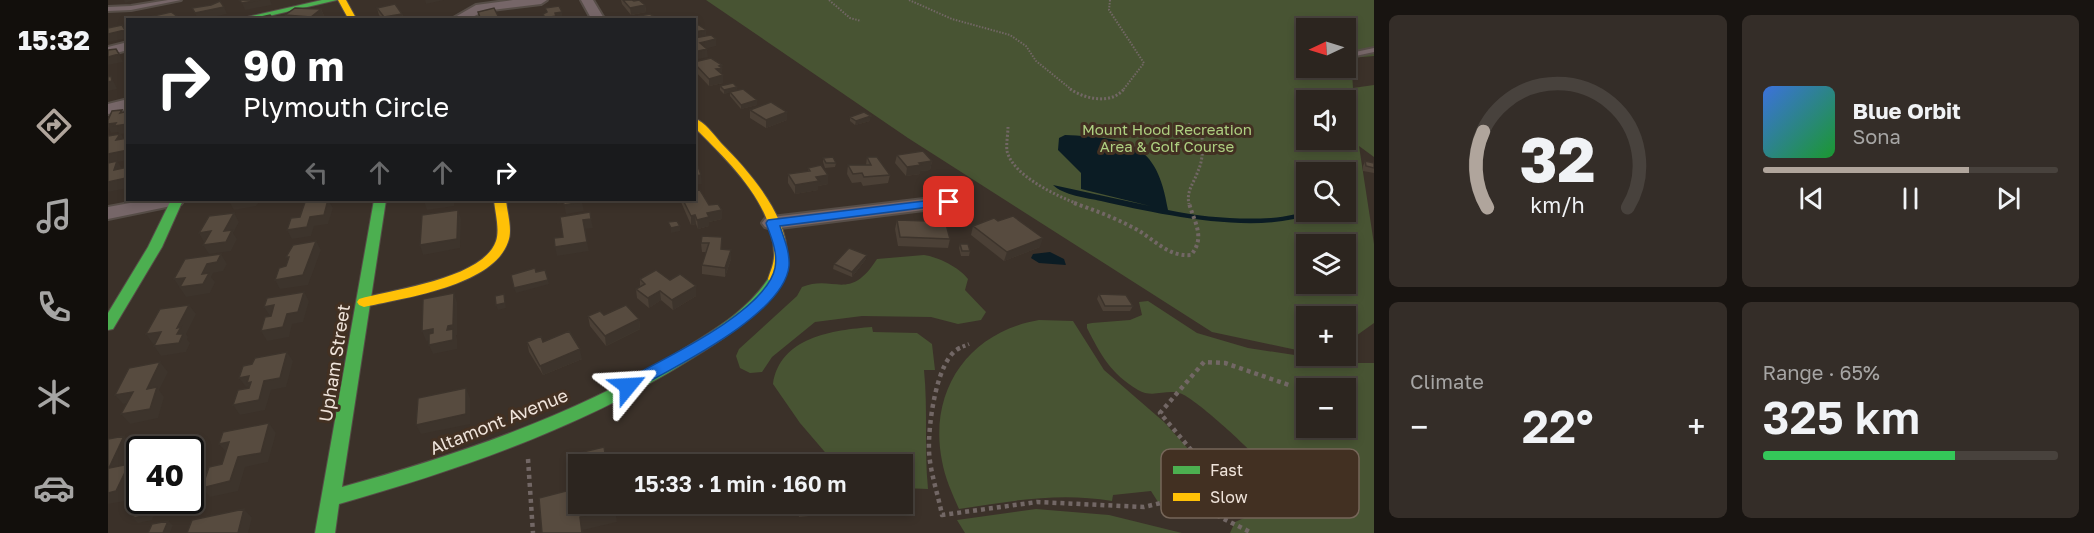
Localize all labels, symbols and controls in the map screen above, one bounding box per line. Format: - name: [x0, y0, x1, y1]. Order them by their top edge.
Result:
- north arrow: [1296, 18, 1356, 78]
- map controls: [1296, 18, 1356, 438]
- text: 15:32: [18, 24, 90, 56]
- text: 90 m: [243, 40, 344, 90]
- icon: right: [144, 42, 222, 120]
- button: sound: [1296, 90, 1356, 150]
- text: Plymouth Circle: [243, 91, 449, 123]
- text: Blue Orbit: [1853, 97, 1961, 124]
- icon: directions: [33, 105, 75, 147]
- park label: Mount Hood Recreation Area & Golf Course: [1082, 120, 1252, 155]
- text: 32: [1520, 121, 1596, 196]
- text: Sona: [1853, 124, 1901, 148]
- icon: left: [300, 156, 333, 189]
- icon: ahead: [363, 156, 396, 189]
- icon: ahead: [426, 156, 459, 189]
- icon: right: [489, 156, 522, 189]
- button: search: [1296, 162, 1356, 222]
- pin: [923, 176, 974, 227]
- icon: previous: [1795, 182, 1828, 215]
- icon: pause: [1894, 182, 1927, 215]
- icon: next: [1992, 182, 2025, 215]
- icon: arrive: [932, 185, 965, 218]
- text: km/h: [1530, 192, 1585, 218]
- icon: music: [33, 195, 75, 237]
- button: layers: [1296, 234, 1356, 294]
- icon: phone: [33, 286, 75, 328]
- street label: Upham Street: [314, 302, 354, 423]
- button: +: [1296, 306, 1356, 366]
- position arrow: [596, 354, 660, 418]
- text: Range · 65%: [1763, 360, 1880, 384]
- text: Climate: [1410, 369, 1484, 393]
- icon: climate: [33, 376, 75, 418]
- button: −: [1296, 378, 1356, 438]
- street label: Altamont Avenue: [426, 383, 571, 459]
- text: 325 km: [1763, 390, 1920, 444]
- text: 22°: [1522, 399, 1593, 453]
- text: −: [1410, 407, 1428, 446]
- text: +: [1687, 407, 1706, 446]
- speed limit sign: 40: [126, 436, 204, 514]
- legend: [1161, 449, 1359, 518]
- text: Fast: [1210, 460, 1243, 480]
- icon: car: [33, 467, 75, 509]
- text: 15:33 · 1 min · 160 m: [634, 470, 847, 497]
- text: Slow: [1210, 487, 1248, 507]

